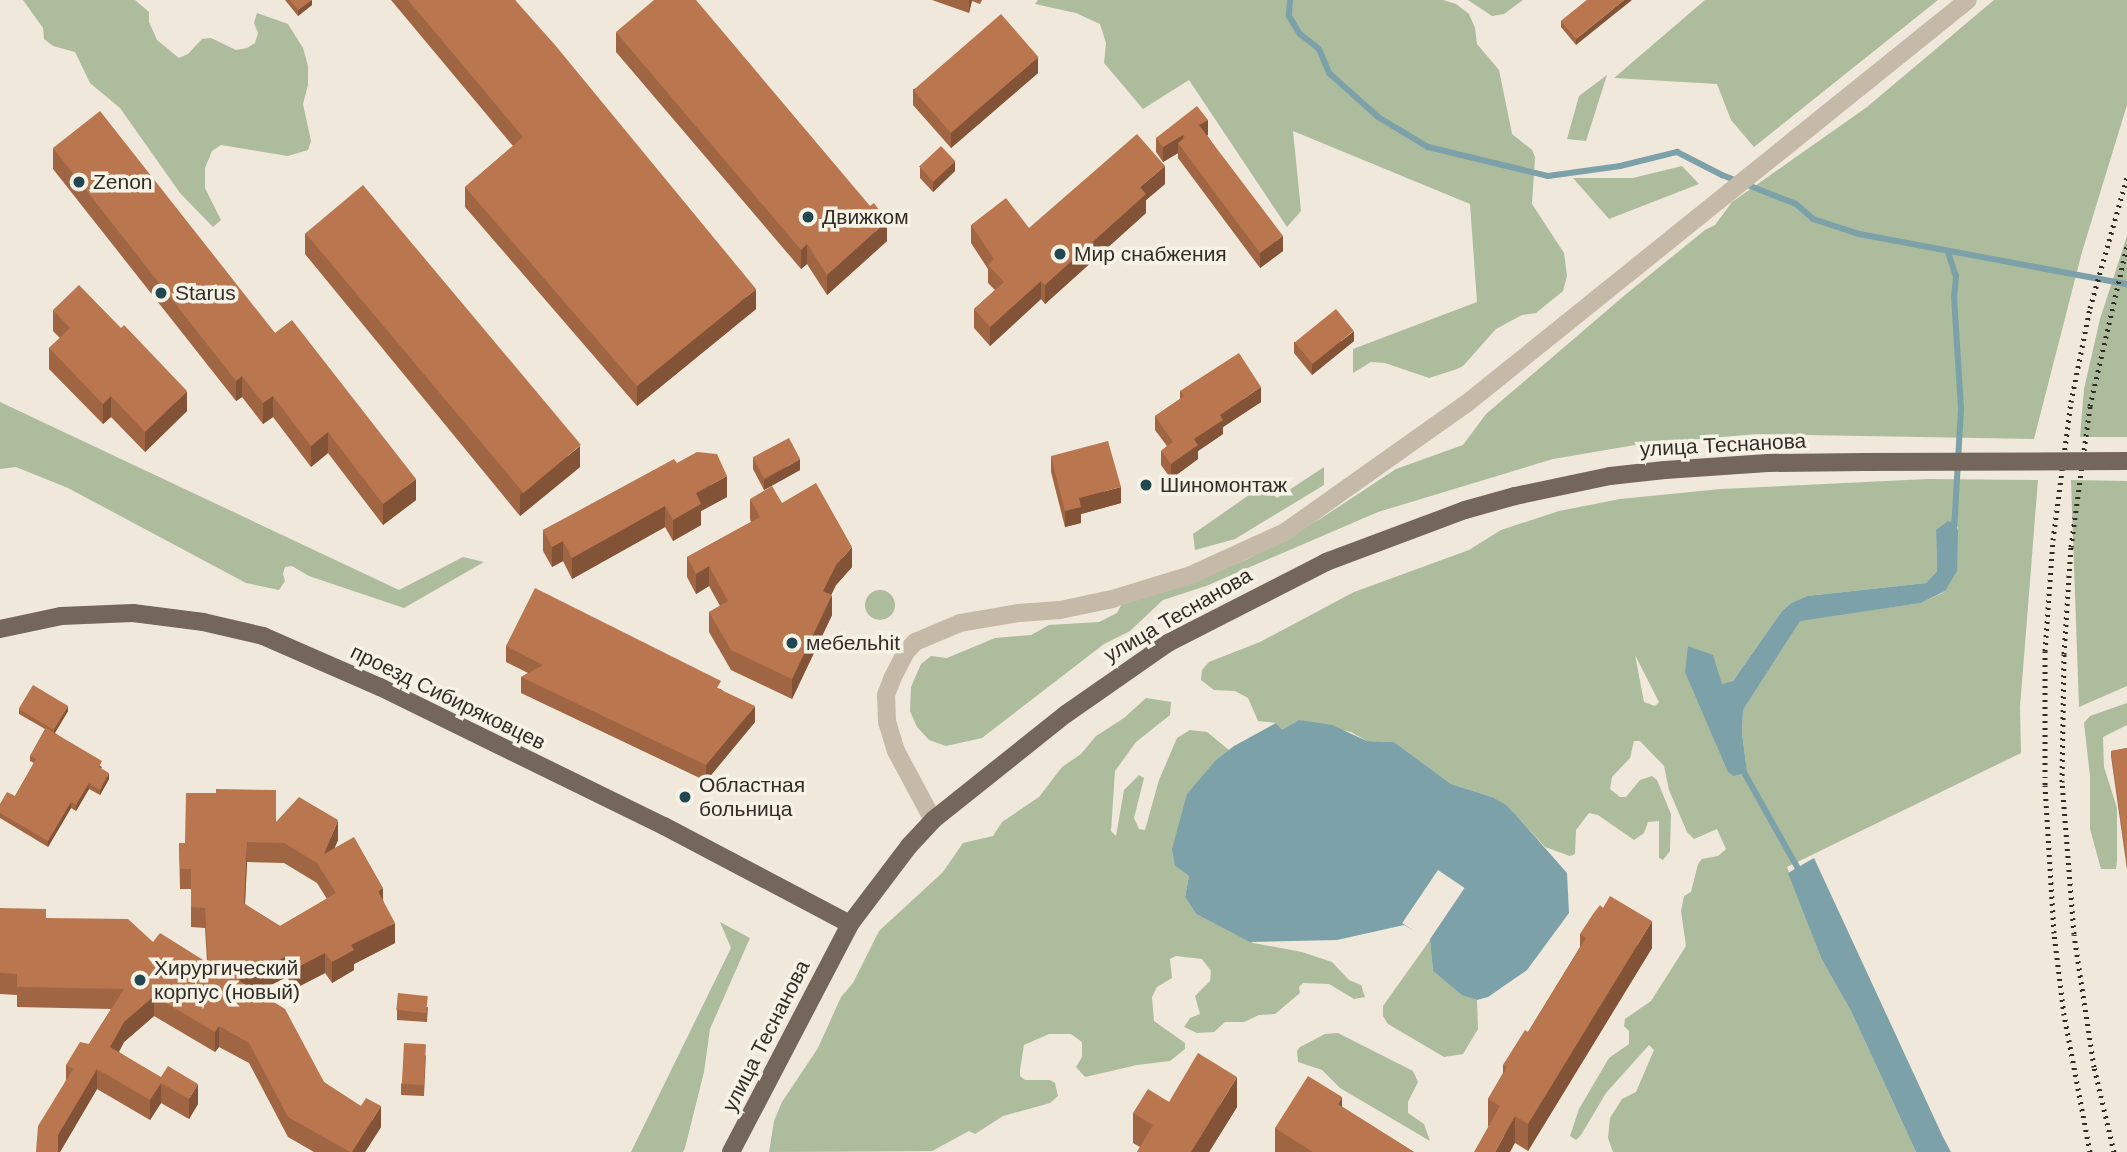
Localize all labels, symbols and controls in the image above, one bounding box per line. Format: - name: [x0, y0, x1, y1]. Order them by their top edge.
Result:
- place label: Zenon: [93, 169, 153, 195]
- marker: Zenon: [71, 174, 87, 190]
- place label: Движком: [822, 204, 909, 230]
- marker: Движком: [800, 209, 816, 225]
- place label: Мир снабжения: [1074, 241, 1227, 267]
- marker: Мир снабжения: [1052, 246, 1068, 262]
- place label: Starus: [175, 280, 236, 306]
- marker: Starus: [153, 285, 169, 301]
- street label: улица Теснанова: [1639, 428, 1807, 462]
- place label: Шиномонтаж: [1160, 472, 1287, 498]
- marker: Шиномонтаж: [1138, 477, 1154, 493]
- street label: улица Теснанова: [1100, 562, 1256, 668]
- place label: мебельhit: [806, 630, 900, 656]
- marker: мебельhit: [784, 635, 800, 651]
- street label: проезд Сибиряковцев: [347, 639, 549, 755]
- place label: Областная больница: [699, 772, 805, 822]
- marker: Областная больница: [677, 789, 693, 805]
- place label: Хирургический корпус (новый): [154, 955, 300, 1005]
- street label: улица Теснанова: [717, 956, 815, 1116]
- marker: Хирургический корпус (новый): [132, 972, 148, 988]

